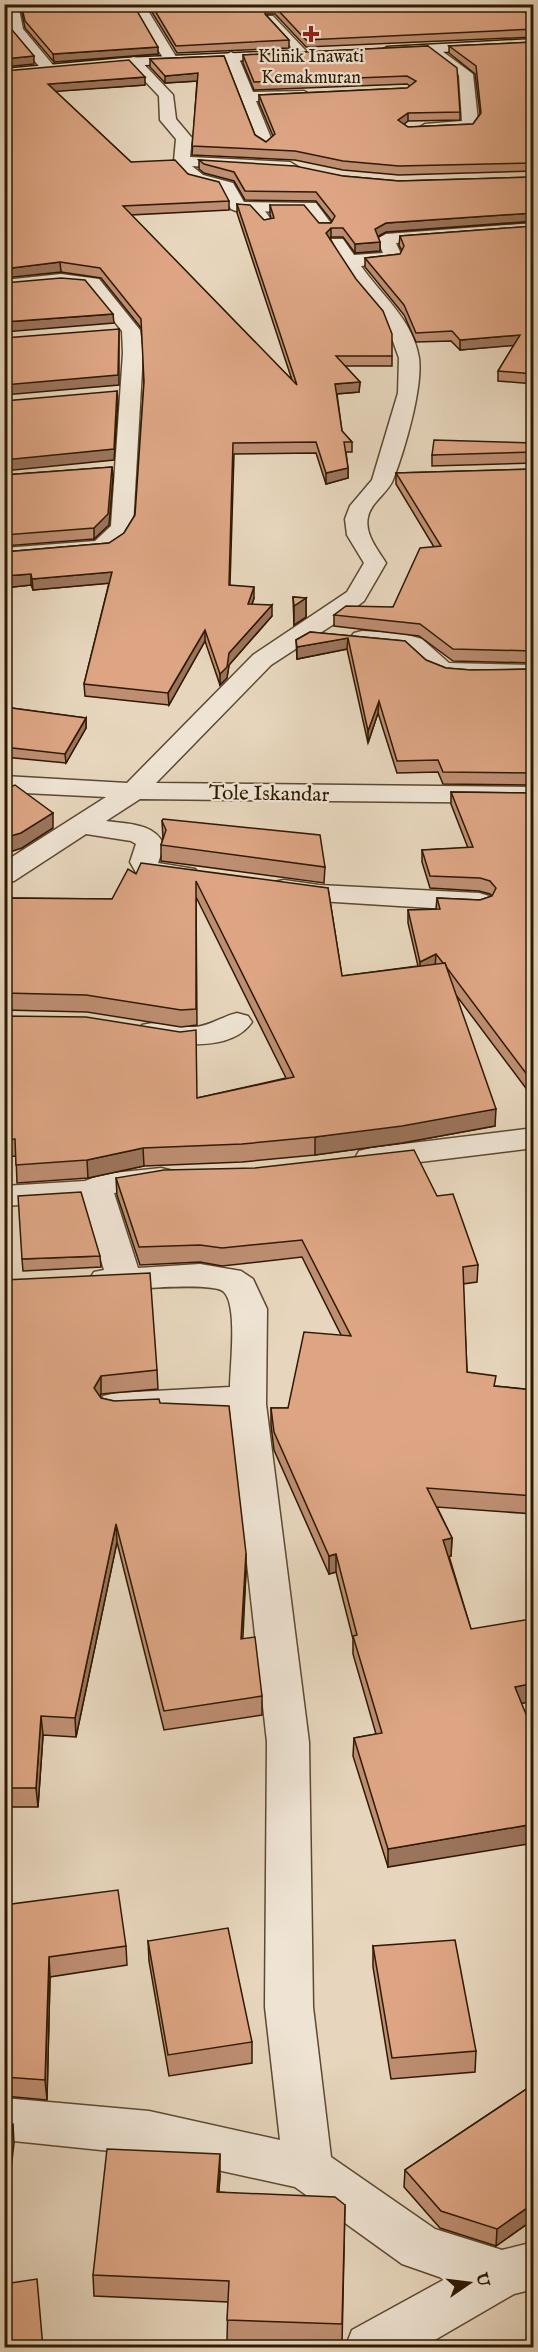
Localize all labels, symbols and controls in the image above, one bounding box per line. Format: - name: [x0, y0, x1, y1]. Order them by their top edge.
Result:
- marker: Klinik Inawati Kemakmuran: [302, 25, 320, 43]
- place label: Klinik Inawati Kemakmuran: [258, 46, 364, 90]
- street label: Tole Iskandar: [209, 780, 330, 809]
- north arrow: [439, 2253, 499, 2313]
- text: U: [470, 2270, 493, 2289]

